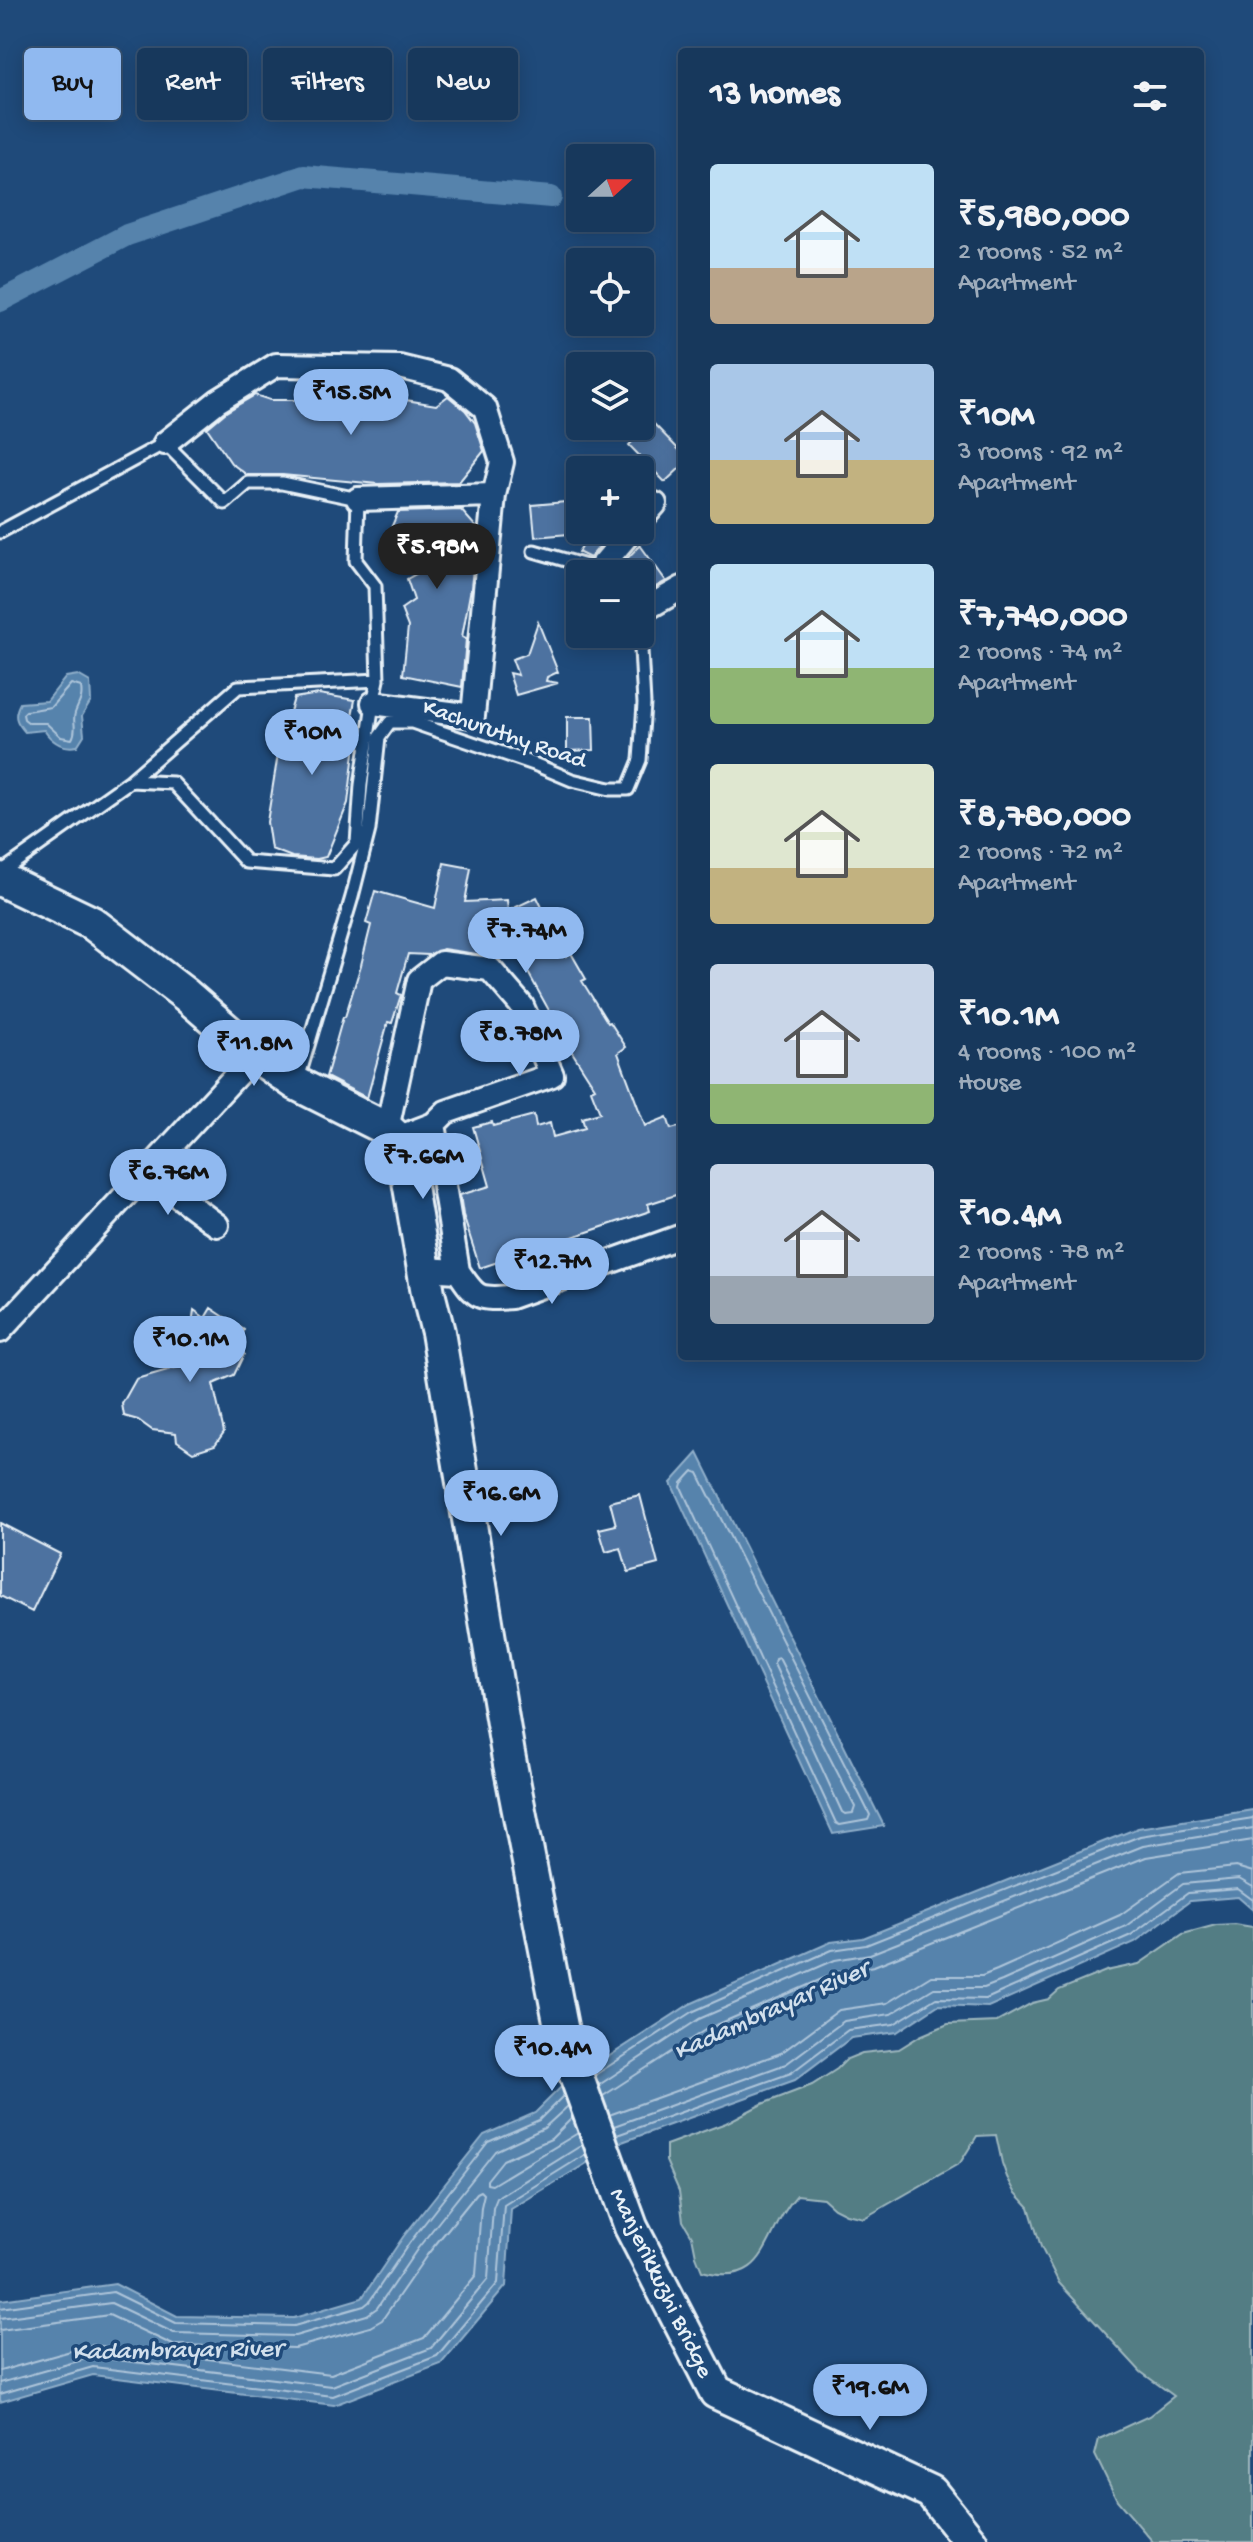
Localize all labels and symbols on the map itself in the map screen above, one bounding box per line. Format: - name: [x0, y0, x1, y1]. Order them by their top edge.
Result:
- north arrow: [566, 144, 654, 232]
- pin: ₹15.5M: [286, 369, 416, 437]
- pin: ₹5.98M: [372, 523, 502, 591]
- street label: Kachuruthy Road: [418, 694, 591, 778]
- pin: ₹10M: [265, 709, 359, 777]
- pin: ₹7.74M: [461, 907, 591, 975]
- pin: ₹8.78M: [455, 1010, 585, 1078]
- pin: ₹11.8M: [189, 1020, 319, 1088]
- pin: ₹7.66M: [358, 1133, 488, 1201]
- pin: ₹6.76M: [103, 1149, 233, 1217]
- pin: ₹12.7M: [487, 1238, 617, 1306]
- pin: ₹10.1M: [125, 1316, 255, 1384]
- pin: ₹16.6M: [436, 1470, 566, 1538]
- water label: Kadambrayar River: [670, 1953, 879, 2069]
- pin: ₹10.4M: [487, 2025, 617, 2093]
- street label: Manjerikkuzhi Bridge: [601, 2184, 719, 2384]
- water label: Kadambrayar River: [72, 2335, 287, 2370]
- pin: ₹19.6M: [805, 2364, 935, 2432]

